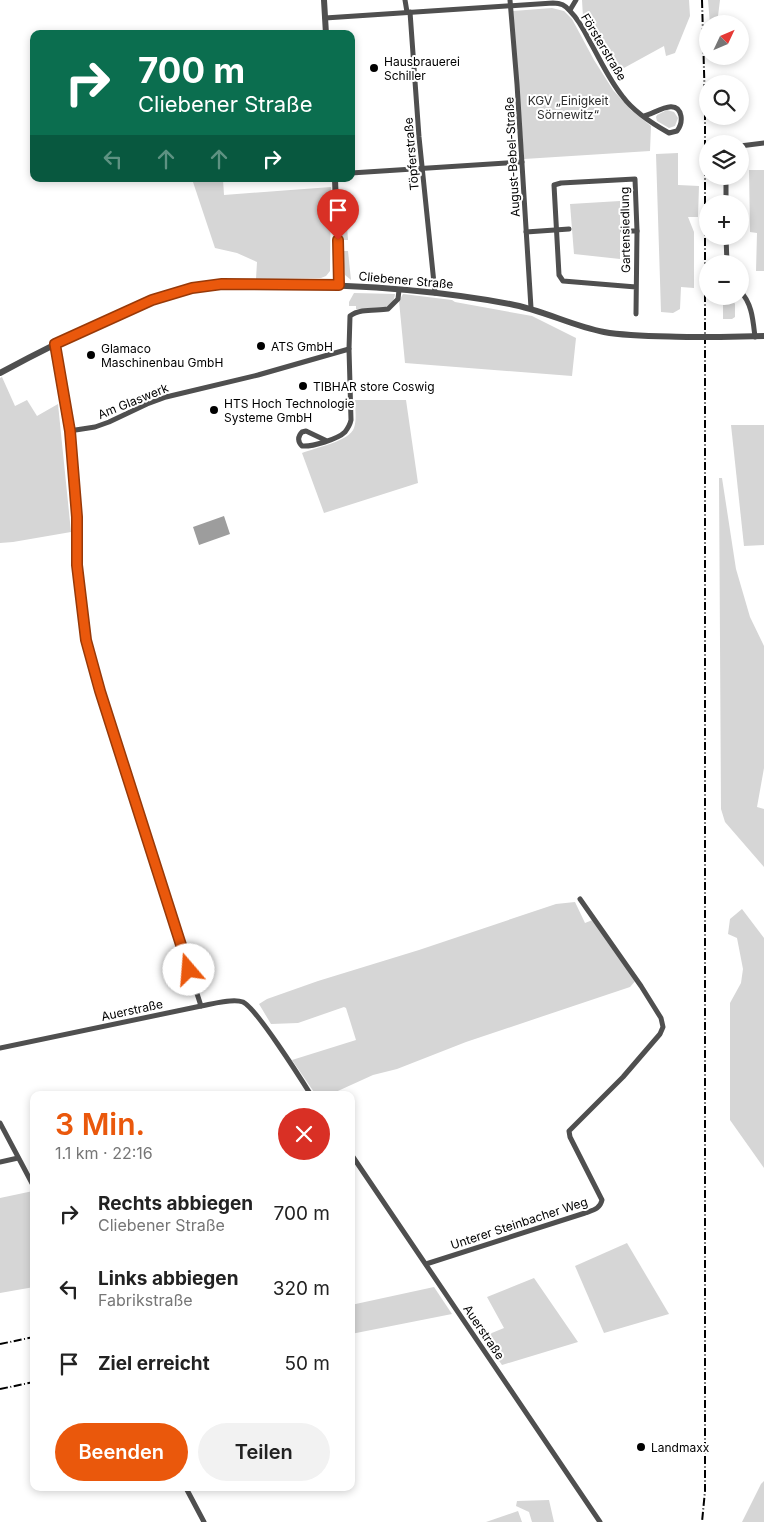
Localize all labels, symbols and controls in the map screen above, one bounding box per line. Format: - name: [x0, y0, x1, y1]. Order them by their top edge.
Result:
- street label: Försterstraße: [578, 11, 630, 83]
- north arrow: [699, 15, 749, 65]
- map controls: [699, 15, 749, 305]
- text: 700 m: [138, 49, 245, 91]
- icon: right: [55, 50, 120, 115]
- place label: Hausbrauerei Schiller: [384, 54, 460, 83]
- marker: Hausbrauerei Schiller: [368, 62, 380, 74]
- button: search: [699, 75, 749, 125]
- text: Cliebener Straße: [138, 91, 312, 117]
- park label: KGV „Einigkeit Sörnewitz“: [528, 93, 608, 122]
- street label: August-Bebel-Straße: [501, 97, 523, 217]
- street label: Töpferstraße: [400, 117, 422, 191]
- button: layers: [699, 135, 749, 185]
- icon: left: [99, 145, 127, 173]
- icon: ahead: [152, 145, 180, 173]
- icon: ahead: [205, 145, 233, 173]
- icon: right: [258, 145, 286, 173]
- street label: Gartensiedlung: [617, 187, 633, 273]
- pin: [317, 189, 359, 240]
- button: +: [699, 195, 749, 245]
- icon: arrive: [324, 196, 352, 224]
- button: −: [699, 255, 749, 305]
- street label: Cliebener Straße: [358, 268, 454, 292]
- place label: ATS GmbH: [271, 339, 333, 354]
- marker: ATS GmbH: [255, 340, 267, 352]
- place label: Glamaco Maschinenbau GmbH: [101, 341, 223, 370]
- marker: Glamaco Maschinenbau GmbH: [85, 349, 97, 361]
- place label: TIBHAR store Coswig: [313, 379, 435, 394]
- street label: Am Glaswerk: [95, 380, 171, 422]
- marker: TIBHAR store Coswig: [297, 380, 309, 392]
- place label: HTS Hoch Technologie Systeme GmbH: [224, 396, 355, 425]
- marker: HTS Hoch Technologie Systeme GmbH: [208, 404, 220, 416]
- position arrow: [162, 943, 214, 995]
- street label: Auerstraße: [100, 996, 164, 1024]
- text: 3 Min.: [55, 1106, 145, 1142]
- button: close: [278, 1108, 330, 1160]
- text: 1.1 km · 22:16: [55, 1143, 153, 1163]
- text: Rechts abbiegen: [98, 1192, 253, 1215]
- street label: Unterer Steinbacher Weg: [449, 1194, 589, 1252]
- icon: right: [55, 1200, 83, 1228]
- text: 700 m: [274, 1202, 330, 1225]
- text: Cliebener Straße: [98, 1215, 225, 1235]
- text: Links abbiegen: [98, 1267, 239, 1290]
- icon: left: [55, 1275, 83, 1303]
- text: 320 m: [273, 1277, 330, 1300]
- text: Fabrikstraße: [98, 1290, 193, 1310]
- street label: Auerstraße: [460, 1302, 508, 1362]
- icon: arrive: [55, 1350, 83, 1378]
- text: Ziel erreicht: [98, 1352, 210, 1375]
- text: 50 m: [284, 1352, 330, 1375]
- button: Beenden: [55, 1423, 188, 1481]
- button: Teilen: [198, 1423, 330, 1481]
- place label: Landmaxx: [651, 1440, 710, 1455]
- marker: Landmaxx: [635, 1441, 647, 1453]

